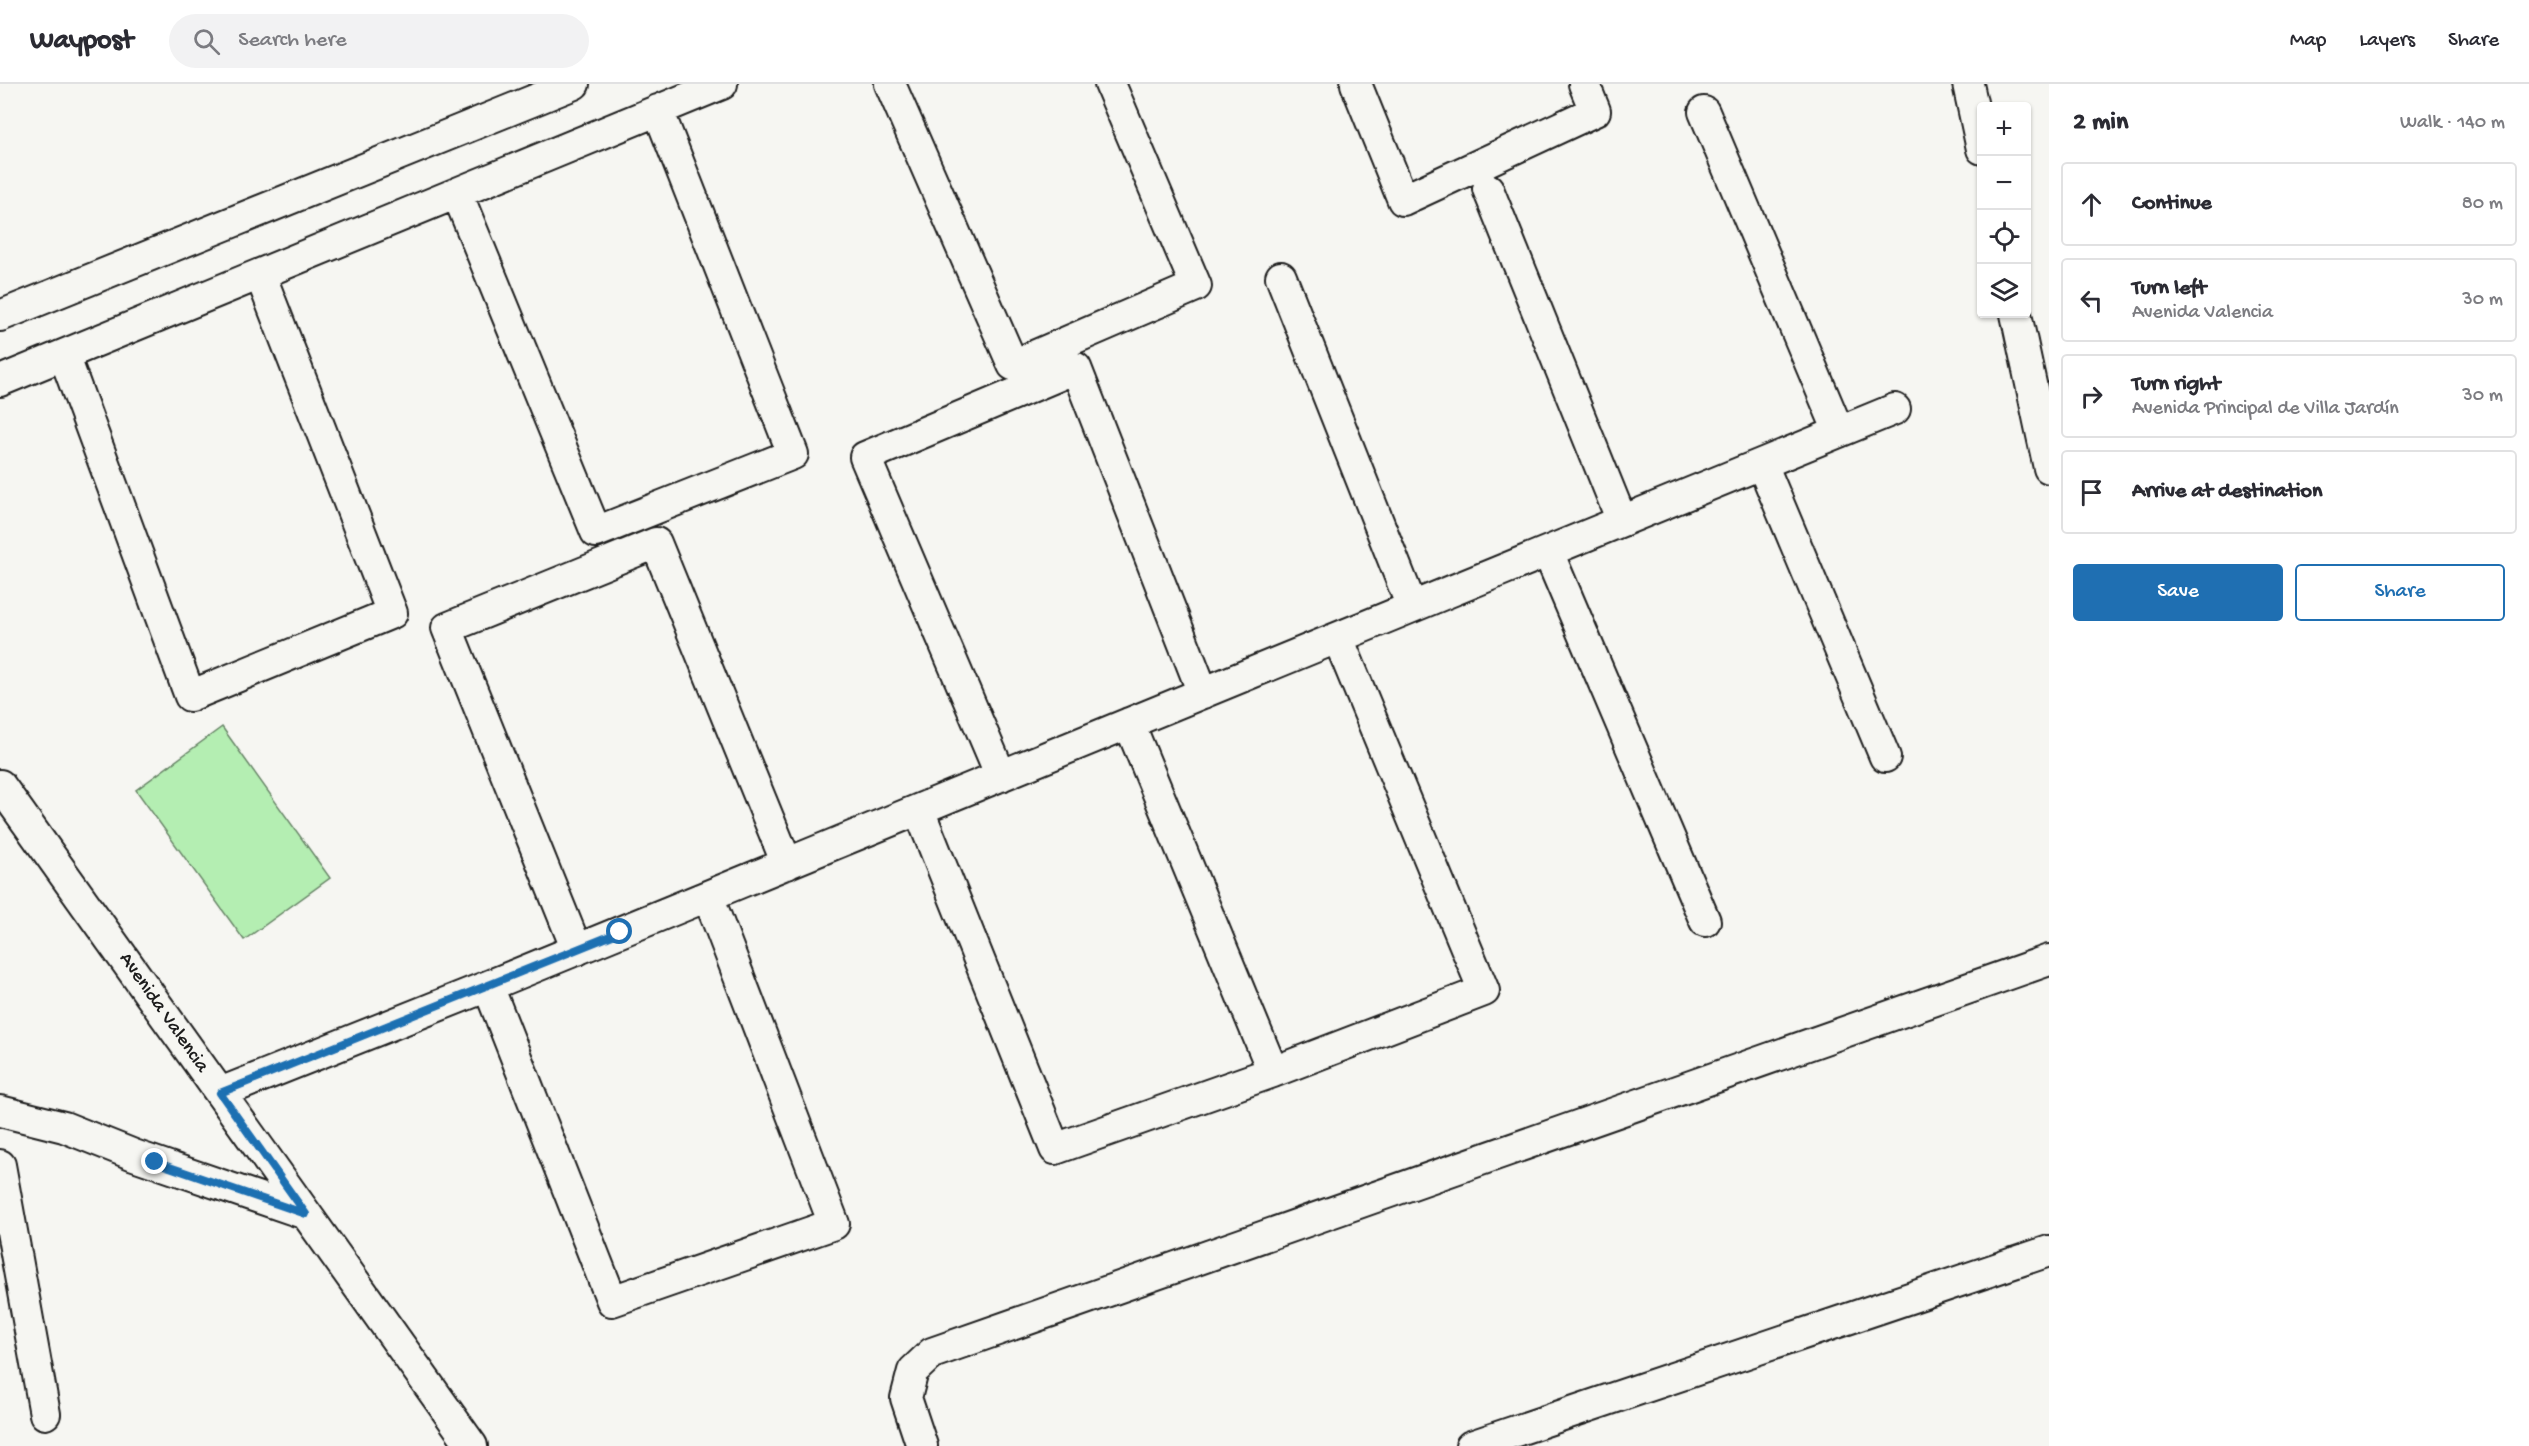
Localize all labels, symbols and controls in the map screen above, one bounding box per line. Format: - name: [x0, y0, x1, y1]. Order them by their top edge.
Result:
- search box: [169, 14, 589, 68]
- text: Waypost: [30, 25, 133, 58]
- icon: search: [190, 25, 223, 58]
- text: Search here: [238, 28, 347, 54]
- text: Map: [2290, 29, 2326, 54]
- text: Layers: [2359, 29, 2415, 54]
- text: Share: [2448, 29, 2499, 54]
- map controls: [1977, 102, 2031, 318]
- button: +: [1977, 102, 2031, 156]
- text: 2 min: [2073, 108, 2128, 139]
- text: Walk · 140 m: [2400, 112, 2505, 135]
- button: −: [1977, 156, 2031, 210]
- icon: ahead: [2075, 188, 2108, 221]
- text: Continue: [2132, 191, 2212, 217]
- text: 80 m: [2462, 193, 2503, 216]
- button: locate: [1977, 210, 2031, 264]
- button: layers: [1977, 264, 2031, 318]
- text: Turn left: [2132, 276, 2206, 302]
- icon: left: [2075, 284, 2108, 317]
- text: 30 m: [2462, 289, 2503, 312]
- text: Avenida Valencia: [2132, 302, 2273, 325]
- text: Turn right: [2132, 372, 2220, 398]
- icon: right: [2075, 380, 2108, 413]
- text: 30 m: [2462, 385, 2503, 408]
- text: Avenida Principal de Villa Jardín: [2132, 398, 2399, 421]
- icon: arrive: [2075, 476, 2108, 509]
- text: Arrive at destination: [2132, 479, 2322, 505]
- button: Save: [2073, 564, 2283, 621]
- button: Share: [2295, 564, 2505, 621]
- route start: [606, 918, 632, 944]
- street label: Avenida Valencia: [113, 949, 213, 1078]
- route end: [141, 1148, 167, 1174]

